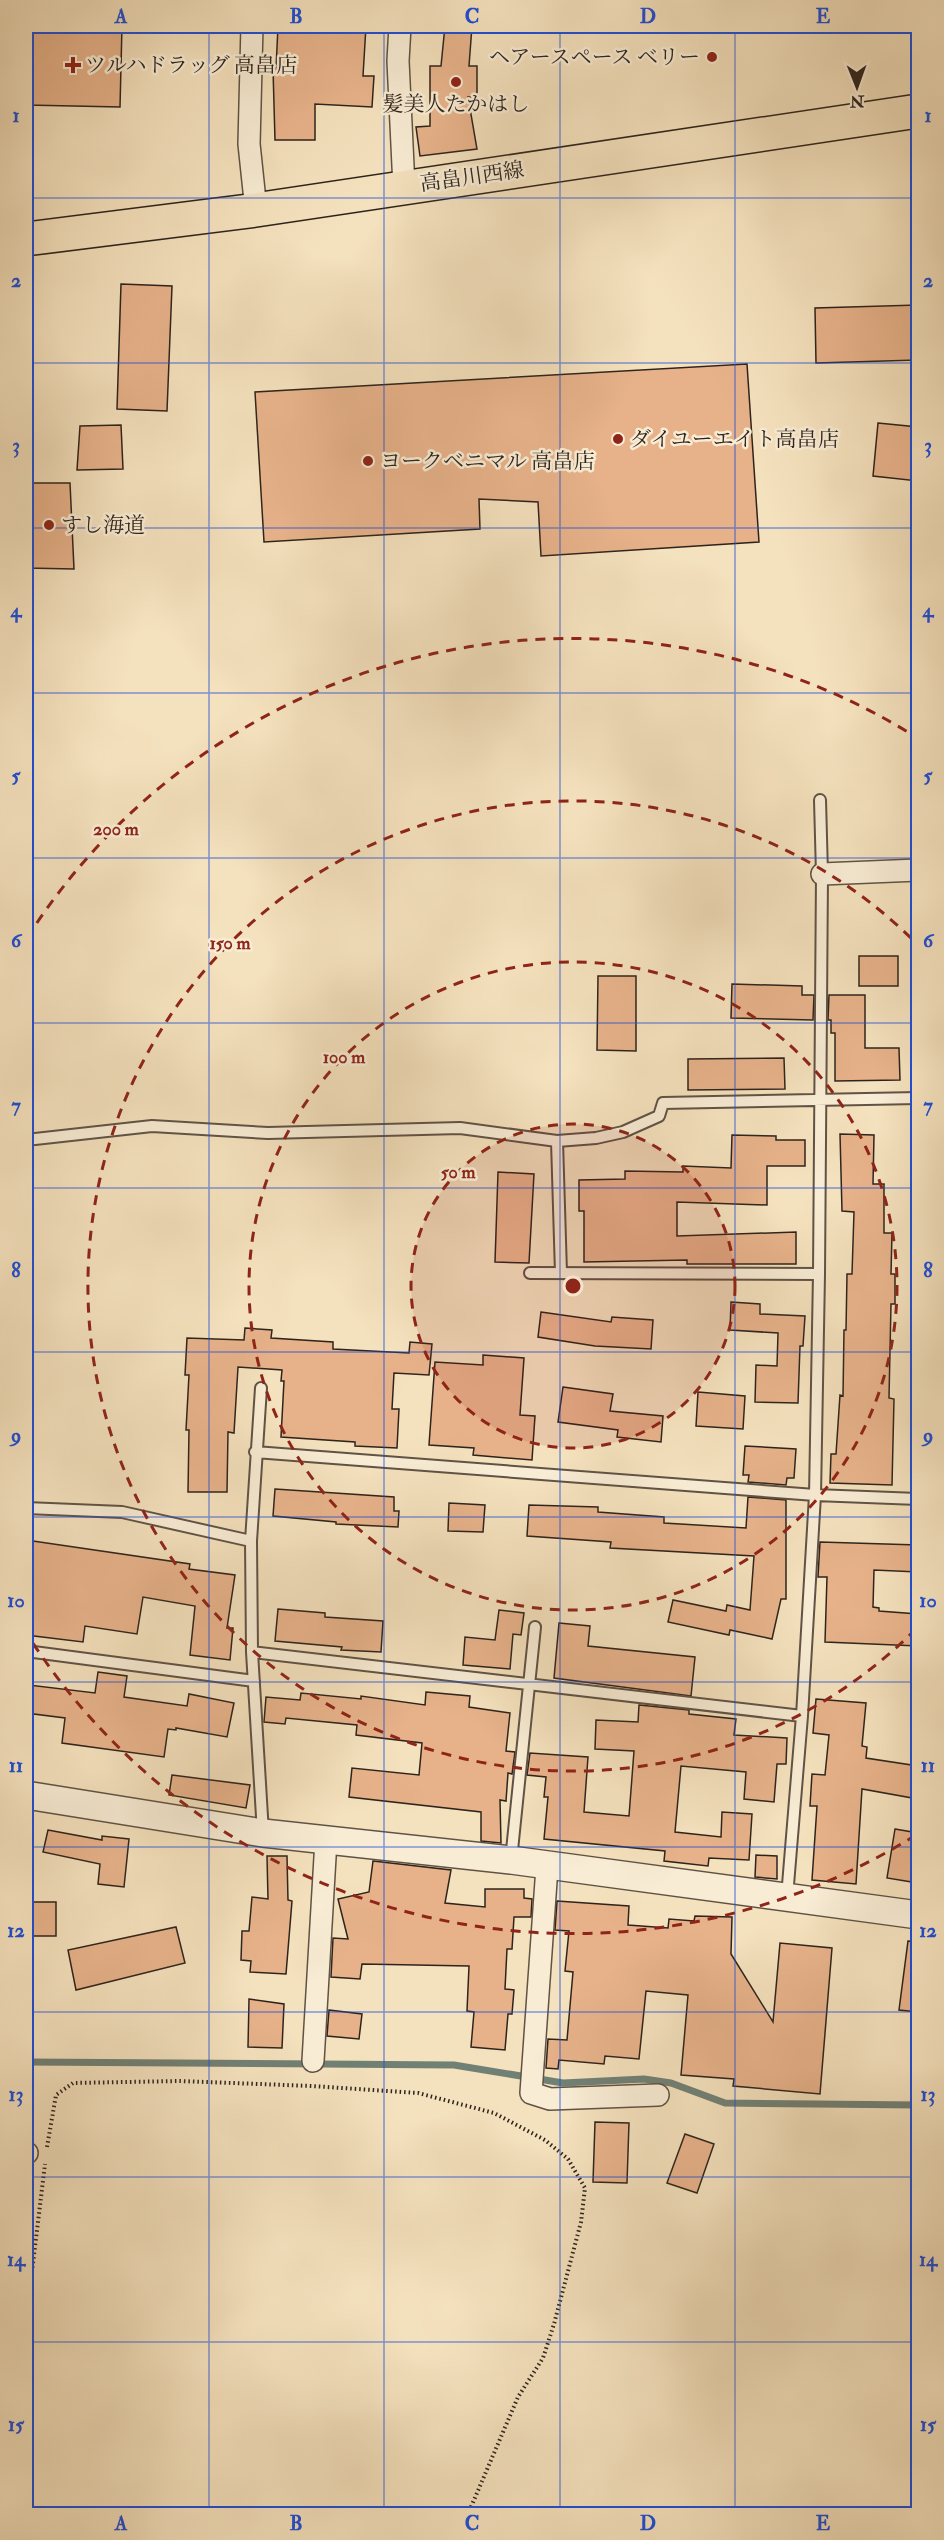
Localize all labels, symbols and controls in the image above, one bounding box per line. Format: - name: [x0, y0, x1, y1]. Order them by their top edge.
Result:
- text: A: [114, 4, 128, 29]
- text: B: [289, 4, 303, 29]
- text: C: [465, 4, 479, 29]
- text: D: [640, 4, 656, 29]
- text: E: [816, 4, 831, 29]
- place label: ヘアースペース ベリー: [489, 44, 700, 71]
- marker: ヘアースペース ベリー: [705, 50, 719, 64]
- place label: ツルハドラッグ 高畠店: [85, 52, 297, 79]
- north arrow: [827, 57, 887, 117]
- marker: ツルハドラッグ 高畠店: [66, 58, 80, 72]
- marker: 髪美人たかはし: [449, 75, 463, 89]
- place label: 髪美人たかはし: [383, 91, 530, 118]
- text: N: [849, 91, 866, 111]
- text: 1: [12, 103, 20, 128]
- text: 1: [924, 103, 932, 128]
- street label: 高畠川西線: [418, 156, 526, 198]
- text: 2: [11, 268, 21, 293]
- text: 2: [923, 268, 933, 293]
- place label: ダイユーエイト高畠店: [630, 426, 839, 453]
- marker: ダイユーエイト高畠店: [611, 432, 625, 446]
- text: 3: [12, 433, 20, 458]
- text: 3: [924, 433, 932, 458]
- place label: ヨークベニマル 高畠店: [380, 448, 594, 475]
- marker: ヨークベニマル 高畠店: [361, 454, 375, 468]
- place label: すし海道: [61, 512, 145, 539]
- marker: すし海道: [42, 518, 56, 532]
- text: 4: [10, 598, 23, 623]
- text: 4: [922, 598, 935, 623]
- text: 5: [12, 763, 22, 788]
- text: 5: [924, 763, 934, 788]
- text: 200 m: [93, 818, 140, 841]
- text: 6: [11, 928, 23, 953]
- text: 6: [923, 928, 935, 953]
- text: 150 m: [209, 932, 252, 955]
- text: 100 m: [323, 1046, 366, 1069]
- text: 7: [11, 1093, 21, 1118]
- text: 7: [923, 1093, 933, 1118]
- text: 50 m: [441, 1161, 476, 1184]
- text: 8: [11, 1258, 21, 1283]
- text: 8: [923, 1258, 933, 1283]
- centre of rings: [563, 1276, 583, 1296]
- text: 9: [9, 1423, 21, 1448]
- text: 9: [921, 1423, 933, 1448]
- text: 10: [7, 1588, 25, 1613]
- text: 10: [919, 1588, 937, 1613]
- text: 11: [9, 1753, 23, 1778]
- text: 11: [921, 1753, 935, 1778]
- text: 12: [7, 1918, 25, 1943]
- text: 12: [919, 1918, 937, 1943]
- text: 13: [9, 2082, 23, 2107]
- text: 13: [921, 2082, 935, 2107]
- text: 14: [7, 2247, 26, 2272]
- text: 14: [919, 2247, 938, 2272]
- text: 15: [8, 2412, 25, 2437]
- text: 15: [920, 2412, 937, 2437]
- text: A: [114, 2511, 128, 2536]
- text: B: [289, 2511, 303, 2536]
- text: C: [465, 2511, 479, 2536]
- text: D: [640, 2511, 656, 2536]
- text: E: [816, 2511, 831, 2536]

